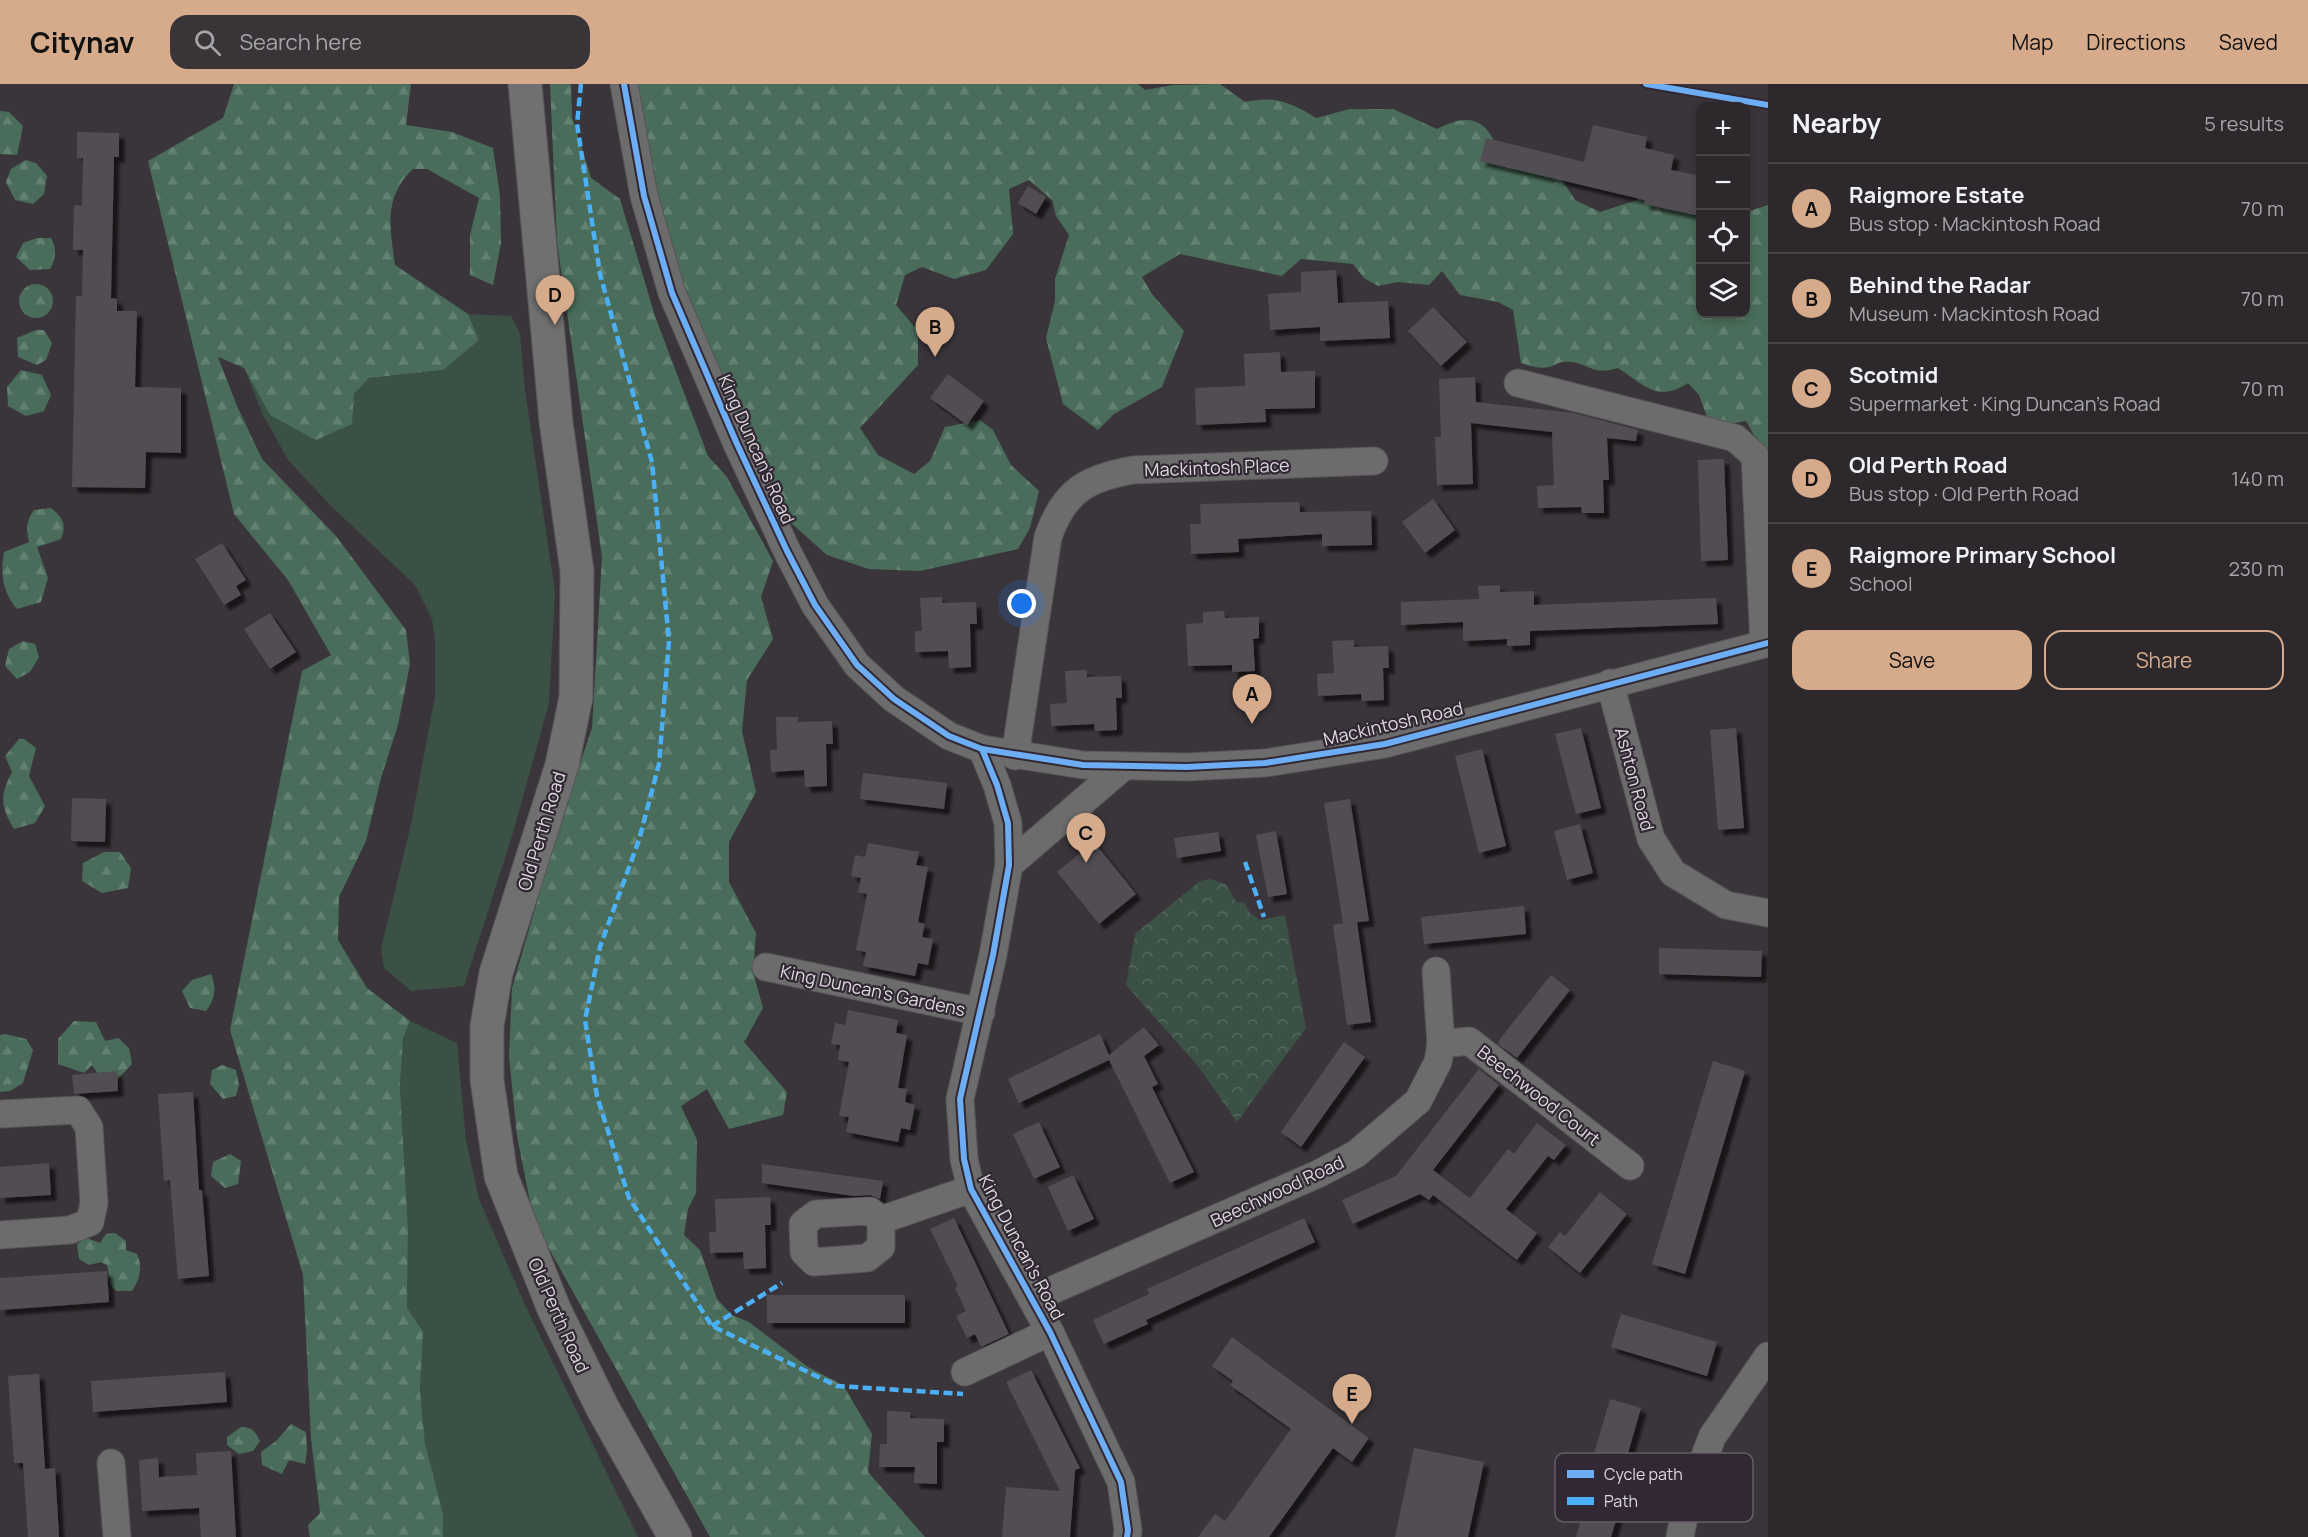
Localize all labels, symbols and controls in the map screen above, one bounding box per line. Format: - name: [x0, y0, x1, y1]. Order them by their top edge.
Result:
- search box: [170, 15, 590, 69]
- text: Citynav: [30, 23, 134, 61]
- icon: search: [191, 26, 224, 59]
- text: Search here: [239, 27, 362, 57]
- text: Map: [2012, 28, 2053, 56]
- text: Directions: [2086, 28, 2186, 56]
- text: Saved: [2219, 28, 2278, 56]
- map controls: [1696, 102, 1750, 318]
- button: +: [1696, 102, 1750, 156]
- text: Nearby: [1792, 105, 1881, 141]
- text: 5 results: [2204, 110, 2284, 137]
- button: −: [1696, 156, 1750, 210]
- text: Raigmore Estate: [1849, 180, 2024, 210]
- text: A: [1805, 195, 1818, 222]
- text: 70 m: [2241, 195, 2284, 222]
- button: locate: [1696, 210, 1750, 264]
- text: Bus stop · Mackintosh Road: [1849, 210, 2101, 237]
- button: layers: [1696, 264, 1750, 318]
- text: Behind the Radar: [1849, 270, 2031, 300]
- pin: D: [536, 276, 574, 325]
- text: B: [1805, 285, 1818, 312]
- text: 70 m: [2241, 285, 2284, 312]
- text: Museum · Mackintosh Road: [1849, 300, 2100, 327]
- pin: B: [916, 308, 954, 357]
- text: Scotmid: [1849, 360, 1938, 390]
- street label: King Duncan's Road: [713, 370, 801, 528]
- text: C: [1804, 375, 1819, 402]
- text: 70 m: [2241, 375, 2284, 402]
- text: Supermarket · King Duncan's Road: [1849, 390, 2161, 417]
- text: Old Perth Road: [1849, 450, 2008, 480]
- street label: Mackintosh Place: [1144, 452, 1290, 482]
- text: D: [1804, 465, 1819, 492]
- text: 140 m: [2231, 465, 2284, 492]
- text: Bus stop · Old Perth Road: [1849, 480, 2079, 507]
- text: Raigmore Primary School: [1849, 540, 2116, 570]
- text: E: [1806, 555, 1817, 582]
- text: 230 m: [2228, 555, 2284, 582]
- text: School: [1849, 570, 1913, 597]
- your location: [1007, 589, 1036, 618]
- button: Save: [1792, 630, 2032, 690]
- button: Share: [2044, 630, 2284, 690]
- pin: A: [1232, 674, 1272, 724]
- street label: Mackintosh Road: [1321, 695, 1465, 751]
- street label: Ashton Road: [1610, 725, 1660, 833]
- street label: Old Perth Road: [511, 768, 571, 894]
- pin: C: [1066, 814, 1106, 863]
- street label: King Duncan's Gardens: [778, 959, 968, 1021]
- street label: Beechwood Court: [1473, 1039, 1605, 1151]
- street label: Beechwood Road: [1206, 1150, 1348, 1232]
- street label: King Duncan's Road: [974, 1170, 1070, 1324]
- street label: Old Perth Road: [523, 1254, 595, 1376]
- pin: E: [1332, 1374, 1372, 1424]
- legend: [1555, 1453, 1753, 1522]
- text: Cycle path: [1604, 1463, 1683, 1485]
- text: Path: [1604, 1490, 1638, 1512]

